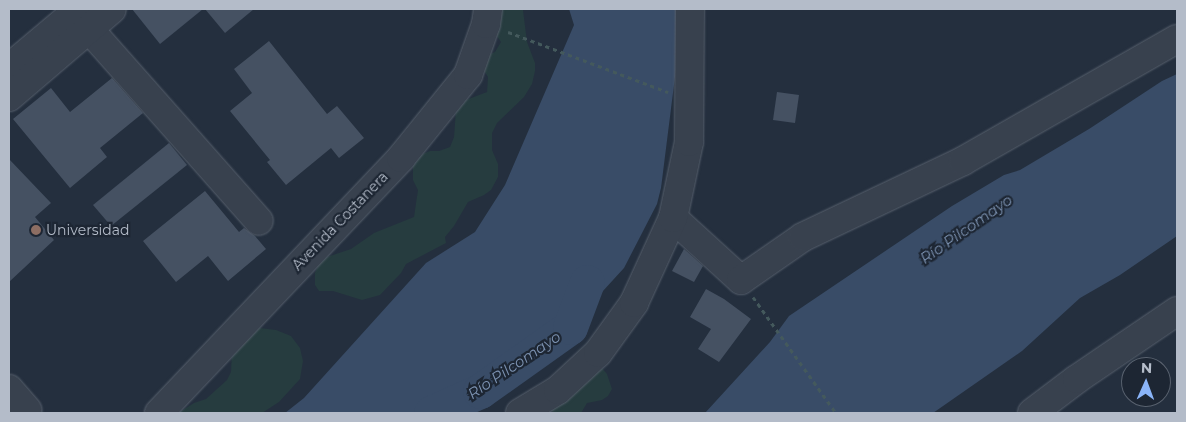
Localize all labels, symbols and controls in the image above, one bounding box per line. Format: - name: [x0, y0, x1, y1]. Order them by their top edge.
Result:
- street label: Avenida Costanera: [289, 168, 391, 274]
- water label: Río Pilcomayo: [917, 191, 1015, 267]
- place label: Universidad: [46, 222, 130, 238]
- marker: Universidad: [30, 224, 42, 236]
- water label: Río Pilcomayo: [464, 327, 564, 403]
- north arrow: [1121, 357, 1171, 407]
- text: N: [1141, 359, 1152, 377]

